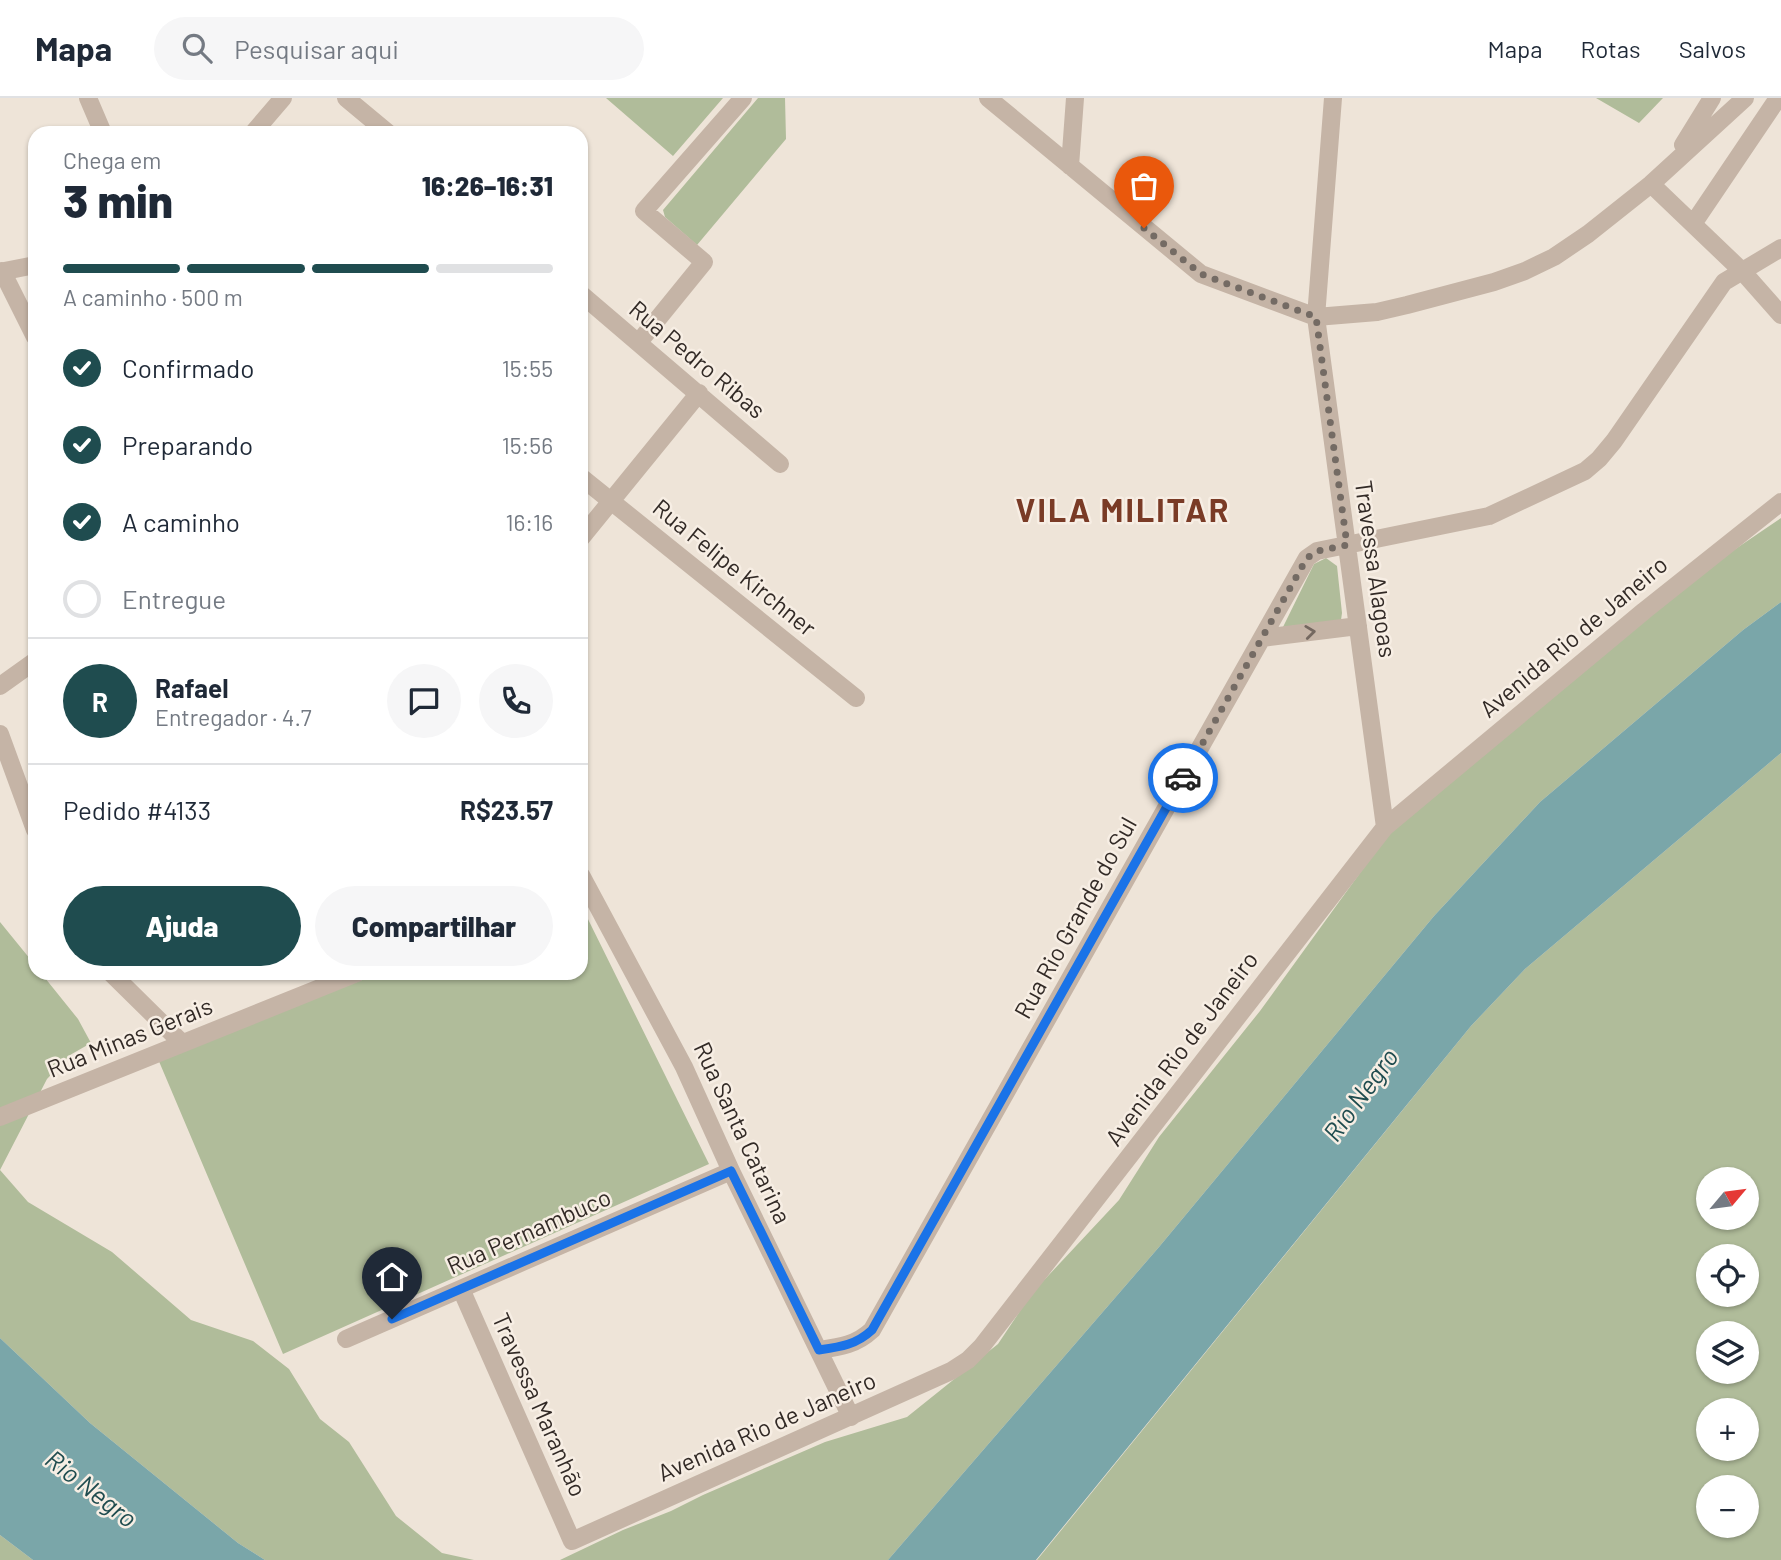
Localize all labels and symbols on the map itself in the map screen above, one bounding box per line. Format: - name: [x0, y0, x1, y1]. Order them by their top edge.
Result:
- pin: [1114, 156, 1174, 228]
- street label: Rua Pedro Ribas: [624, 294, 772, 424]
- street label: Travessa Alagoas: [1350, 478, 1403, 659]
- district label: VILA MILITAR: [1016, 490, 1230, 528]
- street label: Rua Felipe Kirchner: [648, 492, 823, 642]
- street label: Avenida Rio de Janeiro: [1473, 549, 1673, 723]
- one-way arrow: [1304, 624, 1316, 639]
- courier: [1148, 743, 1218, 813]
- street label: Rua Rio Grande do Sul: [1007, 811, 1142, 1023]
- street label: Avenida Rio de Janeiro: [1098, 945, 1263, 1151]
- street label: Rua Minas Gerais: [43, 990, 216, 1083]
- street label: Rua Santa Catarina: [689, 1037, 798, 1228]
- water label: Rio Negro: [1316, 1042, 1404, 1147]
- north arrow: [1696, 1167, 1759, 1230]
- street label: Rua Pernambuco: [442, 1182, 615, 1280]
- pin: [362, 1247, 422, 1319]
- street label: Travessa Maranhão: [487, 1308, 594, 1501]
- street label: Avenida Rio de Janeiro: [653, 1364, 880, 1487]
- water label: Rio Negro: [40, 1443, 144, 1533]

